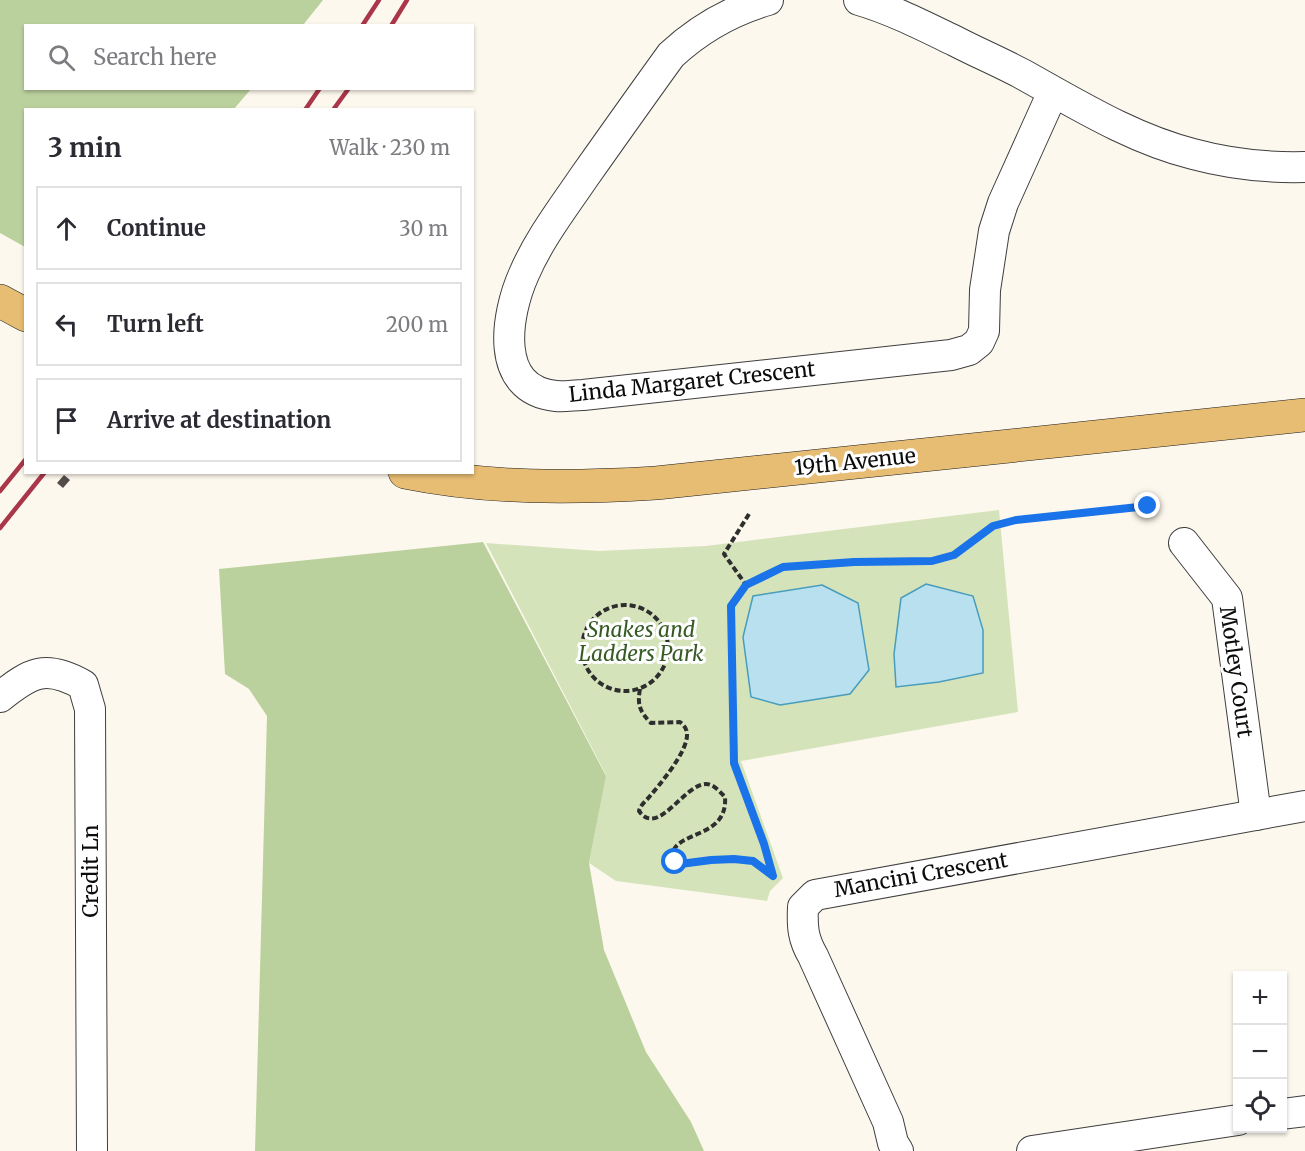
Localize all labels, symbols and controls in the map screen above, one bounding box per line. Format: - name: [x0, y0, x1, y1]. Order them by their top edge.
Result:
- search box: [24, 24, 474, 90]
- icon: search: [45, 41, 78, 74]
- text: Search here: [93, 43, 216, 71]
- text: 3 min: [48, 131, 122, 164]
- text: Walk · 230 m: [330, 135, 450, 160]
- icon: ahead: [50, 212, 83, 245]
- text: Continue: [107, 214, 206, 242]
- text: 30 m: [399, 216, 448, 241]
- icon: left: [50, 308, 83, 341]
- text: Turn left: [107, 310, 204, 338]
- text: 200 m: [386, 312, 448, 337]
- street label: Linda Margaret Crescent: [567, 355, 817, 408]
- icon: arrive: [50, 404, 83, 437]
- text: Arrive at destination: [107, 406, 331, 434]
- street label: 19th Avenue: [793, 442, 917, 481]
- route end: [1134, 492, 1160, 518]
- street label: Motley Court: [1214, 605, 1259, 739]
- park label: Snakes and Ladders Park: [578, 616, 704, 667]
- street label: Credit Ln: [77, 824, 104, 917]
- street label: Mancini Crescent: [832, 846, 1010, 903]
- route start: [661, 848, 687, 874]
- map controls: [1233, 971, 1287, 1133]
- button: +: [1233, 971, 1287, 1025]
- button: −: [1233, 1025, 1287, 1079]
- button: locate: [1233, 1079, 1287, 1133]

